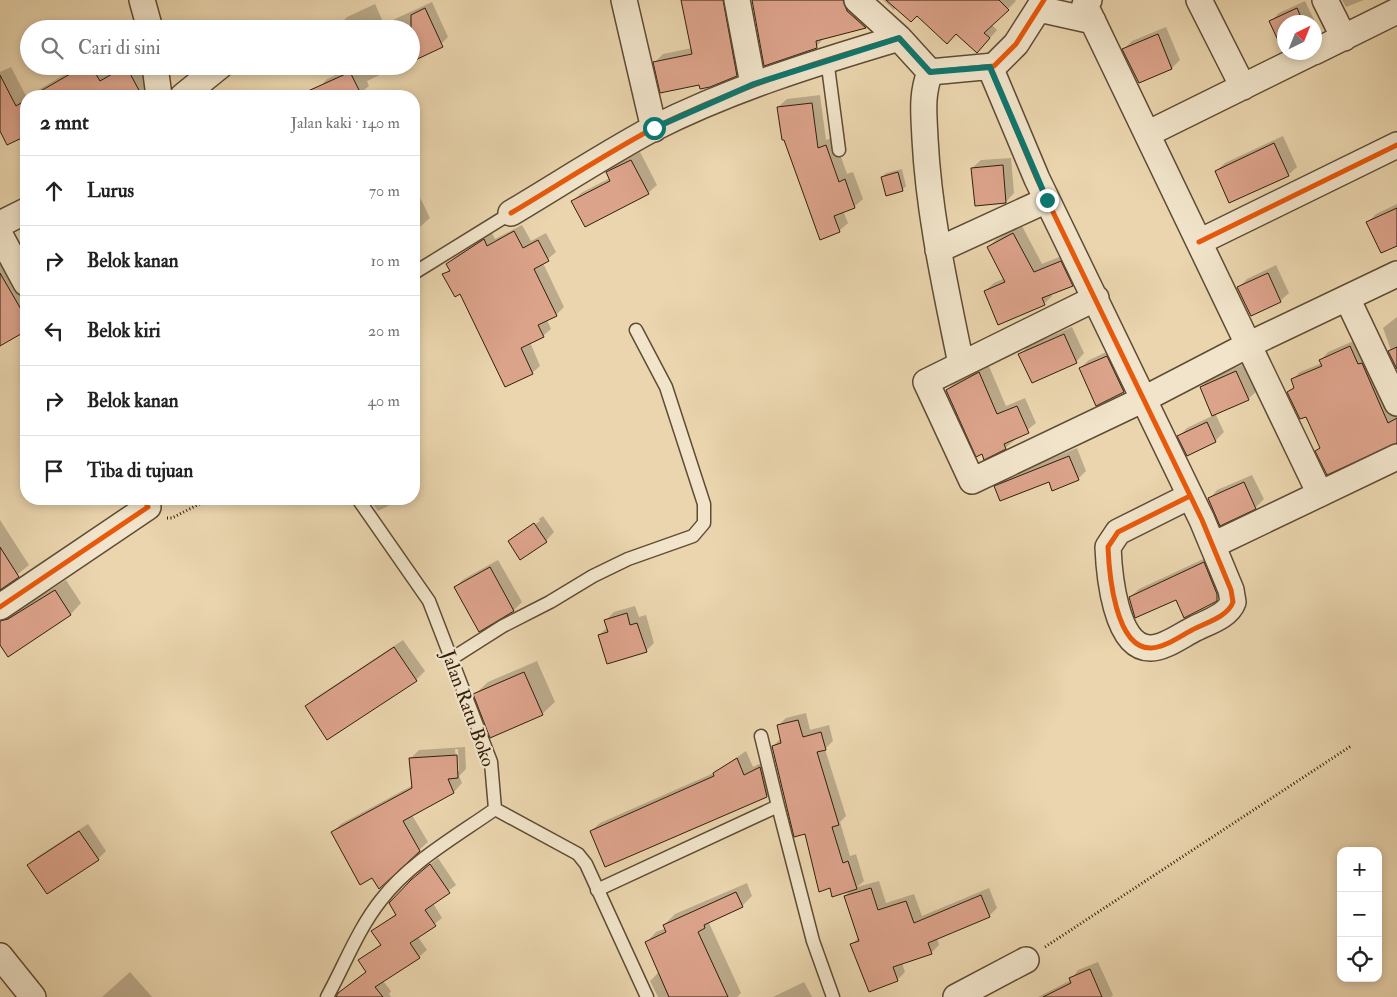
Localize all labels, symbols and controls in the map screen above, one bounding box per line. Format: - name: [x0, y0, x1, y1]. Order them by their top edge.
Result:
- north arrow: [1277, 15, 1322, 60]
- search box: [20, 20, 420, 75]
- icon: search: [38, 34, 66, 62]
- text: Cari di sini: [78, 36, 161, 60]
- text: 2 mnt: [40, 109, 89, 136]
- text: Jalan kaki · 140 m: [291, 113, 400, 133]
- route start: [643, 117, 666, 140]
- icon: ahead: [40, 177, 68, 205]
- text: Lurus: [87, 179, 134, 203]
- text: 70 m: [369, 181, 400, 201]
- route end: [1036, 189, 1059, 212]
- icon: right: [40, 247, 68, 275]
- text: Belok kanan: [87, 249, 178, 273]
- text: 10 m: [370, 251, 400, 271]
- icon: left: [40, 317, 68, 345]
- text: Belok kiri: [87, 319, 161, 343]
- text: 20 m: [368, 321, 400, 341]
- icon: right: [40, 387, 68, 415]
- text: Belok kanan: [87, 389, 178, 413]
- text: 40 m: [367, 391, 400, 411]
- icon: arrive: [40, 457, 68, 485]
- text: Tiba di tujuan: [87, 459, 193, 483]
- street label: Jalan Ratu Boko: [436, 646, 500, 770]
- map controls: [1337, 847, 1382, 982]
- button: +: [1337, 847, 1382, 892]
- button: −: [1337, 892, 1382, 937]
- button: locate: [1337, 937, 1382, 982]

